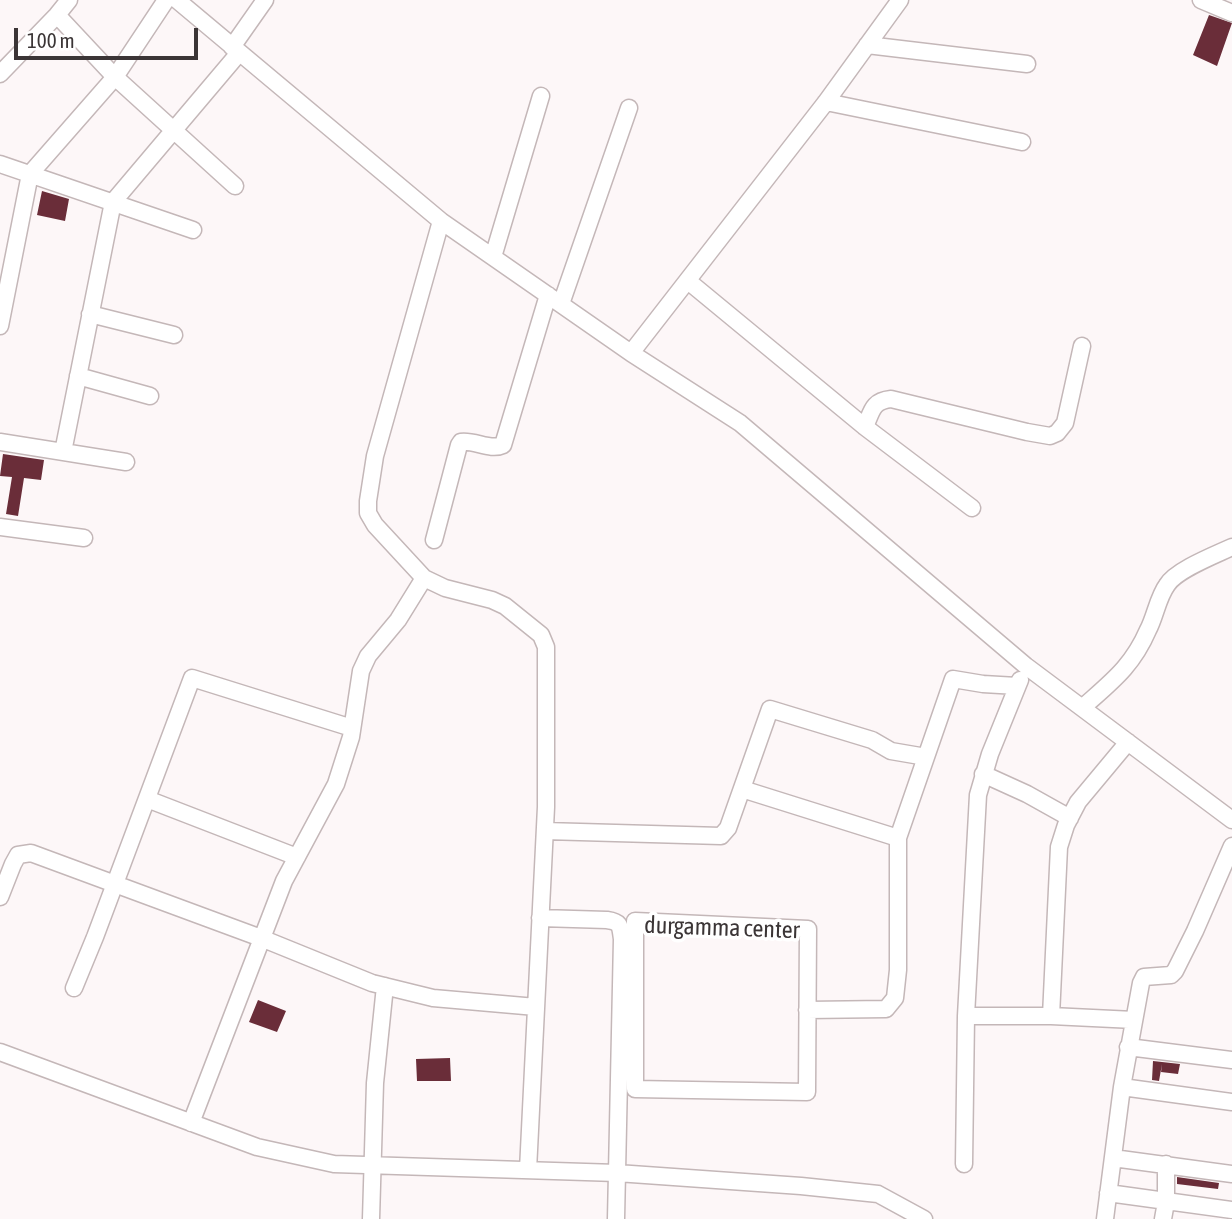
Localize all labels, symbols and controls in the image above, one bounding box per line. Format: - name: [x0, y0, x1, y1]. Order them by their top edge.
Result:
- scale bar: [18, 14, 201, 58]
- text: 100 m: [27, 28, 75, 52]
- street label: durgamma center: [644, 911, 800, 945]

